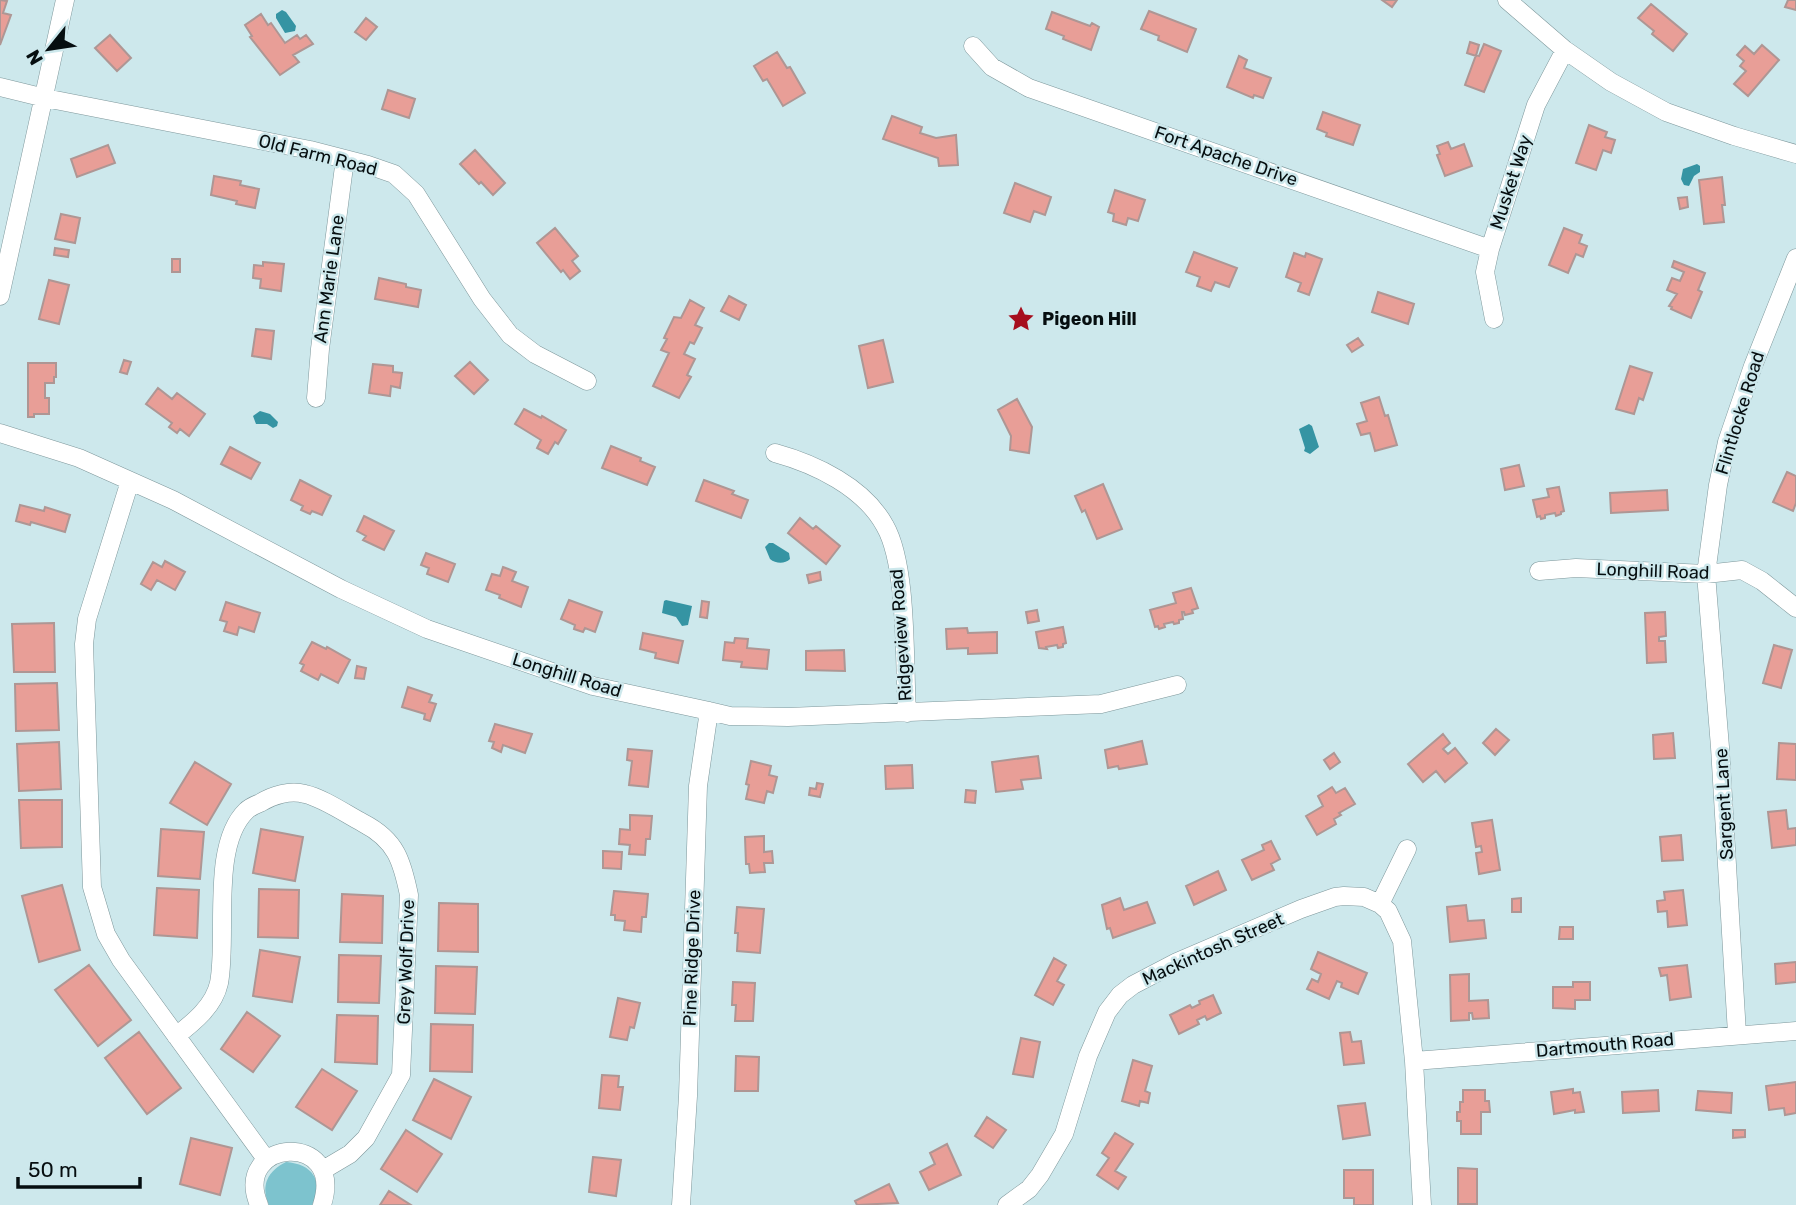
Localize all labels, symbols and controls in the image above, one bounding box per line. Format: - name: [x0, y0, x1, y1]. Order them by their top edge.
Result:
- north arrow: [14, 14, 84, 84]
- text: N: [21, 46, 48, 69]
- street label: Fort Apache Drive: [1152, 121, 1300, 191]
- street label: Old Farm Road: [256, 130, 380, 180]
- street label: Musket Way: [1485, 132, 1537, 232]
- street label: Ann Marie Lane: [309, 213, 349, 345]
- place icon: Pigeon Hill: [1006, 304, 1036, 334]
- place label: Pigeon Hill: [1042, 308, 1137, 330]
- street label: Flintlocke Road: [1711, 349, 1769, 477]
- street label: Longhill Road: [1596, 558, 1710, 584]
- street label: Ridgeview Road: [885, 568, 917, 702]
- street label: Longhill Road: [510, 648, 624, 702]
- street label: Sargent Lane: [1710, 748, 1738, 860]
- street label: Pine Ridge Drive: [679, 889, 705, 1027]
- street label: Grey Wolf Drive: [393, 899, 419, 1025]
- street label: Mackintosh Street: [1139, 908, 1287, 990]
- street label: Dartmouth Road: [1535, 1028, 1675, 1062]
- scale bar: [18, 1146, 140, 1190]
- text: 50 m: [28, 1157, 78, 1182]

